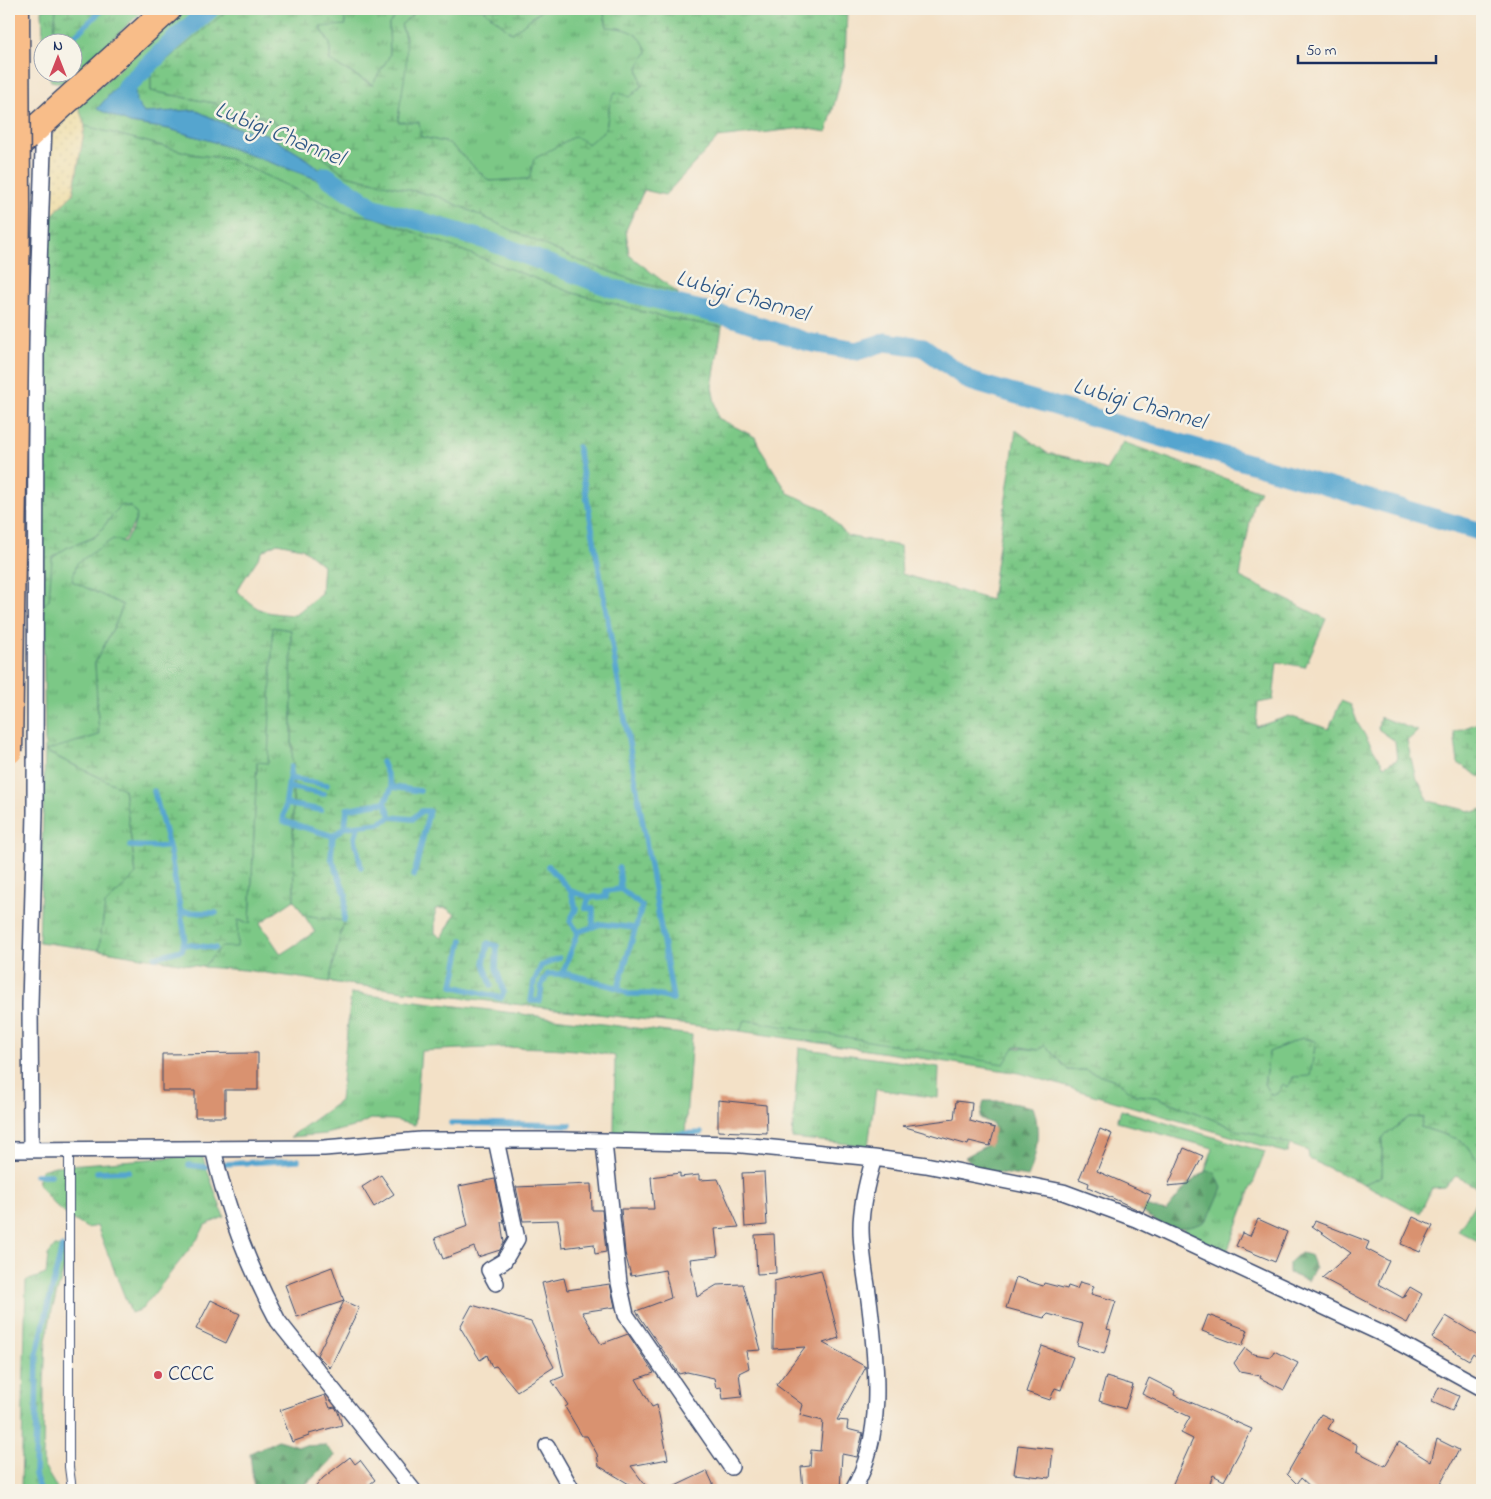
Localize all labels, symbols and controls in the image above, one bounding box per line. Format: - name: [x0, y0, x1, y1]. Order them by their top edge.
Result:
- north arrow: [32, 32, 82, 82]
- scale bar: [1298, 32, 1436, 64]
- text: N: [53, 36, 63, 57]
- text: 50 m: [1306, 40, 1337, 62]
- water label: Lubigi Channel: [209, 93, 352, 178]
- water label: Lubigi Channel: [672, 261, 815, 333]
- water label: Lubigi Channel: [1069, 369, 1212, 441]
- place label: CCCC: [168, 1359, 214, 1391]
- marker: CCCC: [152, 1369, 164, 1381]

